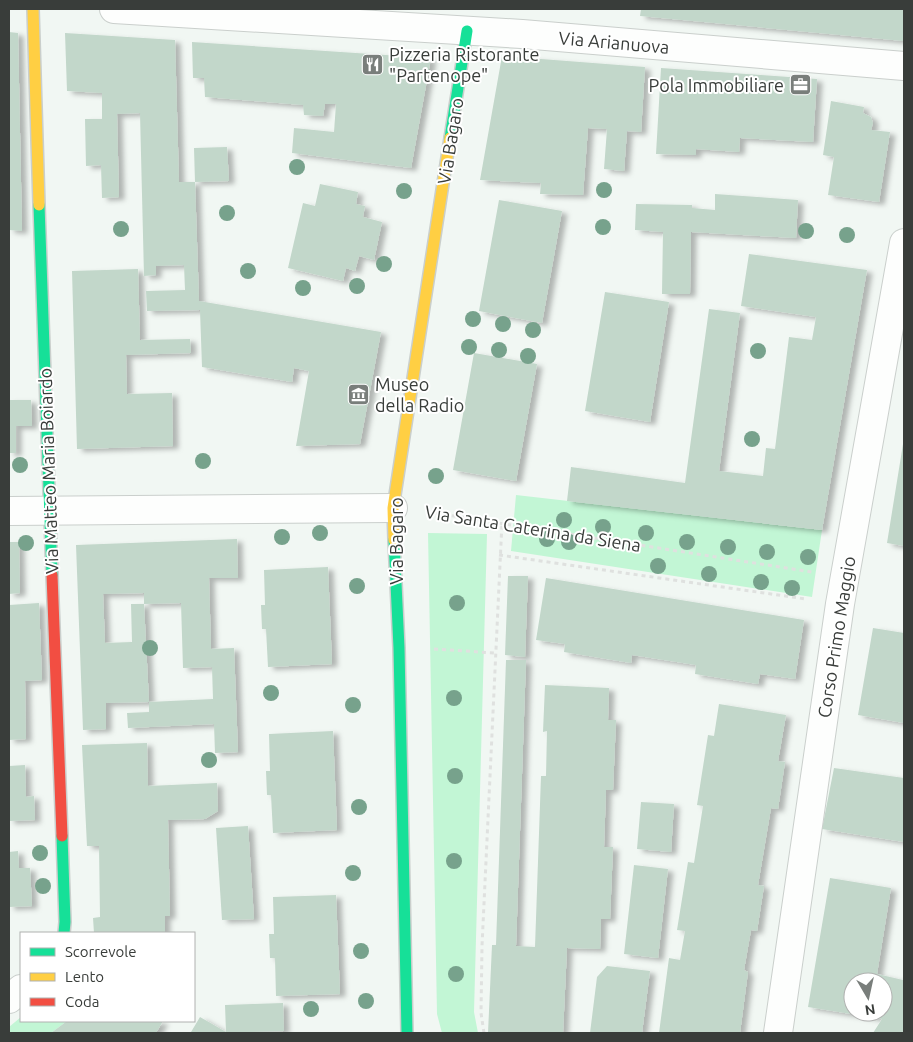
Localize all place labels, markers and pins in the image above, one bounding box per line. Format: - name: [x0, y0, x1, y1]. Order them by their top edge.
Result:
- place label: Pizzeria Ristorante "Partenope": [389, 44, 539, 85]
- restaurant icon: Pizzeria Ristorante "Partenope": [361, 52, 385, 76]
- office icon: Pola Immobiliare: [788, 73, 812, 97]
- place label: Pola Immobiliare: [649, 75, 784, 95]
- place label: Museo della Radio: [375, 374, 464, 415]
- museum icon: Museo della Radio: [347, 382, 371, 406]

